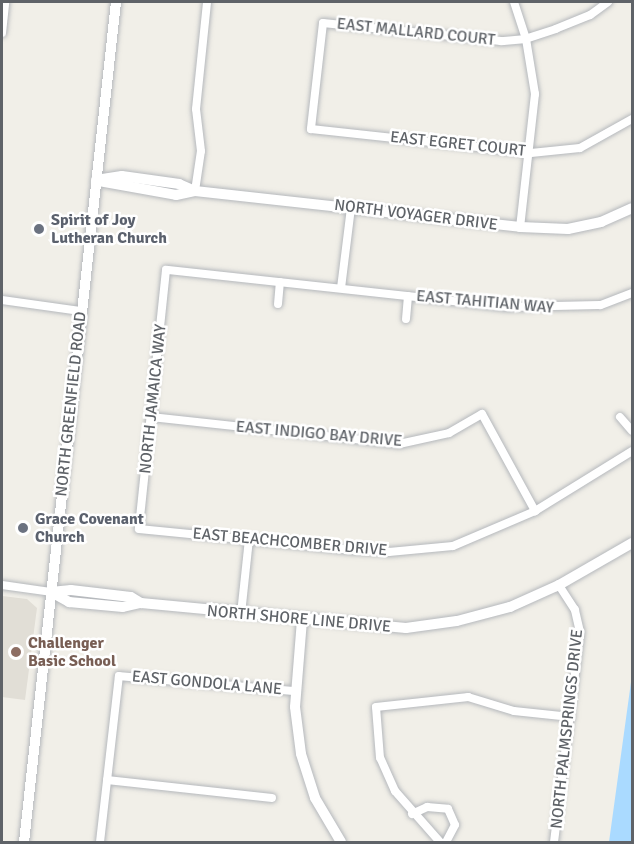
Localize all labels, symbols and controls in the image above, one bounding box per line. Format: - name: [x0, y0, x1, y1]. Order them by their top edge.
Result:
- street label: EAST MALLARD COURT: [336, 14, 496, 50]
- street label: EAST EGRET COURT: [389, 127, 527, 161]
- street label: NORTH VOYAGER DRIVE: [333, 195, 499, 235]
- place label: Spirit of Joy Lutheran Church: [51, 210, 167, 248]
- marker: Spirit of Joy Lutheran Church: [32, 222, 46, 236]
- street label: EAST TAHITIAN WAY: [416, 286, 554, 318]
- street label: NORTH GREENFIELD ROAD: [52, 311, 90, 497]
- street label: NORTH JAMAICA WAY: [136, 323, 170, 475]
- street label: EAST INDIGO BAY DRIVE: [235, 417, 403, 451]
- place label: Grace Covenant Church: [35, 509, 144, 547]
- marker: Grace Covenant Church: [16, 521, 30, 535]
- street label: EAST BEACHCOMBER DRIVE: [192, 524, 388, 560]
- street label: NORTH SHORE LINE DRIVE: [206, 601, 392, 637]
- street label: NORTH PALMSPRINGS DRIVE: [547, 628, 587, 830]
- place label: Challenger Basic School: [28, 633, 116, 671]
- marker: Challenger Basic School: [9, 645, 23, 659]
- street label: EAST GONDOLA LANE: [131, 667, 283, 699]

